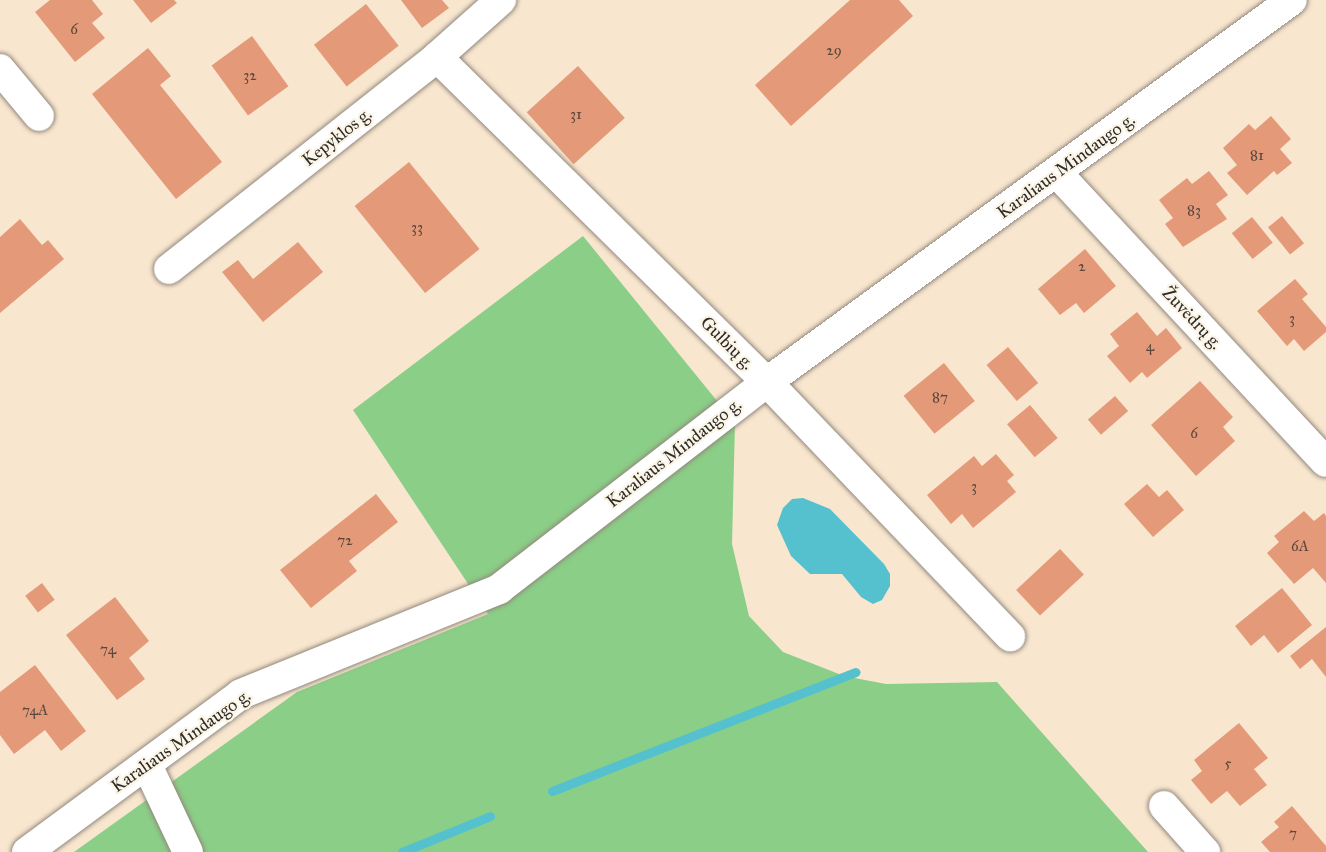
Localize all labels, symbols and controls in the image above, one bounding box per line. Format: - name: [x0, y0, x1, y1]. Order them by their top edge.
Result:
- house number: 6: [70, 21, 78, 39]
- house number: 29: [826, 42, 842, 60]
- house number: 32: [243, 67, 257, 85]
- street label: Kepyklos g.: [298, 103, 376, 171]
- house number: 31: [570, 106, 582, 124]
- street label: Karaliaus Mindaugo g.: [993, 109, 1139, 223]
- house number: 81: [1250, 147, 1264, 165]
- house number: 83: [1187, 202, 1201, 220]
- house number: 33: [411, 219, 423, 237]
- house number: 2: [1078, 258, 1086, 276]
- street label: Žuvėdrų g.: [1157, 282, 1227, 354]
- house number: 3: [1289, 310, 1295, 328]
- street label: Gulbių g.: [696, 312, 758, 374]
- house number: 4: [1146, 338, 1154, 356]
- house number: 87: [932, 389, 948, 407]
- street label: Karaliaus Mindaugo g.: [602, 394, 746, 512]
- house number: 6: [1190, 425, 1198, 443]
- house number: 3: [971, 478, 977, 496]
- house number: 72: [337, 532, 353, 550]
- house number: 6A: [1291, 538, 1309, 556]
- house number: 74: [100, 641, 116, 659]
- street label: Karaliaus Mindaugo g.: [107, 685, 255, 797]
- house number: 74A: [22, 702, 48, 720]
- house number: 5: [1225, 755, 1231, 773]
- house number: 7: [1289, 825, 1297, 843]

